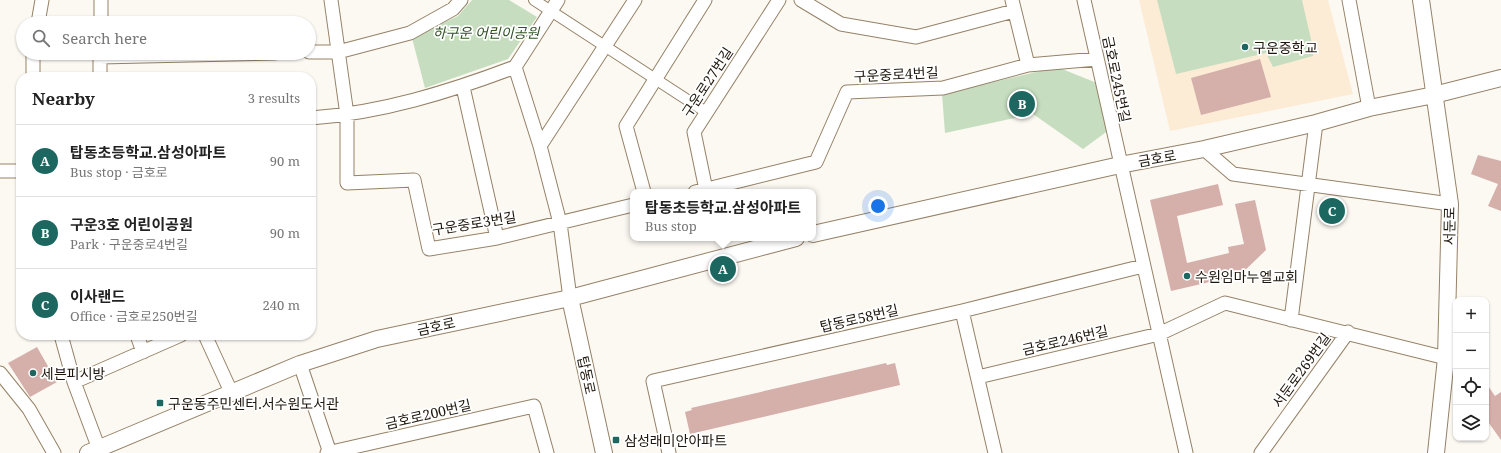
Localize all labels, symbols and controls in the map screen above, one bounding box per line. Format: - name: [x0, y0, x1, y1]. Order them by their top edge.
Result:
- search box: [16, 16, 316, 60]
- park label: 하구운 어린이공원: [433, 23, 540, 42]
- icon: search: [30, 27, 52, 49]
- text: Search here: [62, 28, 147, 48]
- street label: 금호로245번길: [1099, 34, 1135, 124]
- place label: 구운중학교: [1253, 38, 1318, 57]
- marker: 구운중학교: [1240, 42, 1250, 52]
- street label: 구운로27번길: [677, 43, 737, 121]
- street label: 구운중로4번길: [853, 62, 939, 86]
- text: Nearby: [32, 87, 95, 110]
- text: 3 results: [248, 89, 300, 107]
- pin: B: [1009, 89, 1035, 119]
- text: 탑동초등학교.삼성아파트: [70, 142, 226, 162]
- street label: 금호로: [1136, 145, 1178, 171]
- text: A: [40, 152, 50, 170]
- text: 90 m: [270, 152, 300, 170]
- text: Bus stop · 금호로: [70, 163, 168, 181]
- popup: [630, 189, 816, 241]
- your location: [868, 196, 888, 216]
- pin: C: [1319, 196, 1345, 226]
- text: 탑동초등학교.삼성아파트: [645, 197, 801, 217]
- street label: 서둔로: [1439, 206, 1459, 245]
- street label: 구운중로3번길: [430, 207, 518, 239]
- text: 구운3호 어린이공원: [70, 214, 193, 234]
- text: Bus stop: [645, 217, 697, 235]
- text: B: [41, 224, 49, 242]
- text: 90 m: [270, 224, 300, 242]
- text: Park · 구운중로4번길: [70, 235, 188, 253]
- pin: A: [710, 254, 736, 284]
- place label: 수원임마누엘교회: [1195, 267, 1298, 286]
- marker: 수원임마누엘교회: [1182, 271, 1192, 281]
- text: 이사랜드: [70, 286, 125, 306]
- text: C: [41, 296, 49, 314]
- text: 240 m: [263, 296, 300, 314]
- map controls: [1453, 297, 1489, 441]
- button: +: [1453, 297, 1489, 333]
- street label: 탑동로58번길: [818, 300, 900, 336]
- text: Office · 금호로250번길: [70, 307, 198, 325]
- street label: 금호로: [415, 313, 457, 339]
- street label: 금호로246번길: [1020, 321, 1110, 359]
- street label: 서둔로269번길: [1267, 329, 1335, 411]
- button: −: [1453, 333, 1489, 369]
- street label: 탑동로: [574, 354, 600, 396]
- place label: 세븐피시방: [41, 364, 106, 383]
- marker: 세븐피시방: [28, 368, 38, 378]
- button: locate: [1453, 369, 1489, 405]
- place label: 구운동주민센터.서수원도서관: [168, 394, 339, 413]
- street label: 금호로200번길: [383, 395, 473, 433]
- marker: 구운동주민센터.서수원도서관: [155, 398, 165, 408]
- button: layers: [1453, 405, 1489, 441]
- place label: 삼성래미안아파트: [624, 431, 727, 450]
- marker: 삼성래미안아파트: [611, 435, 621, 445]

